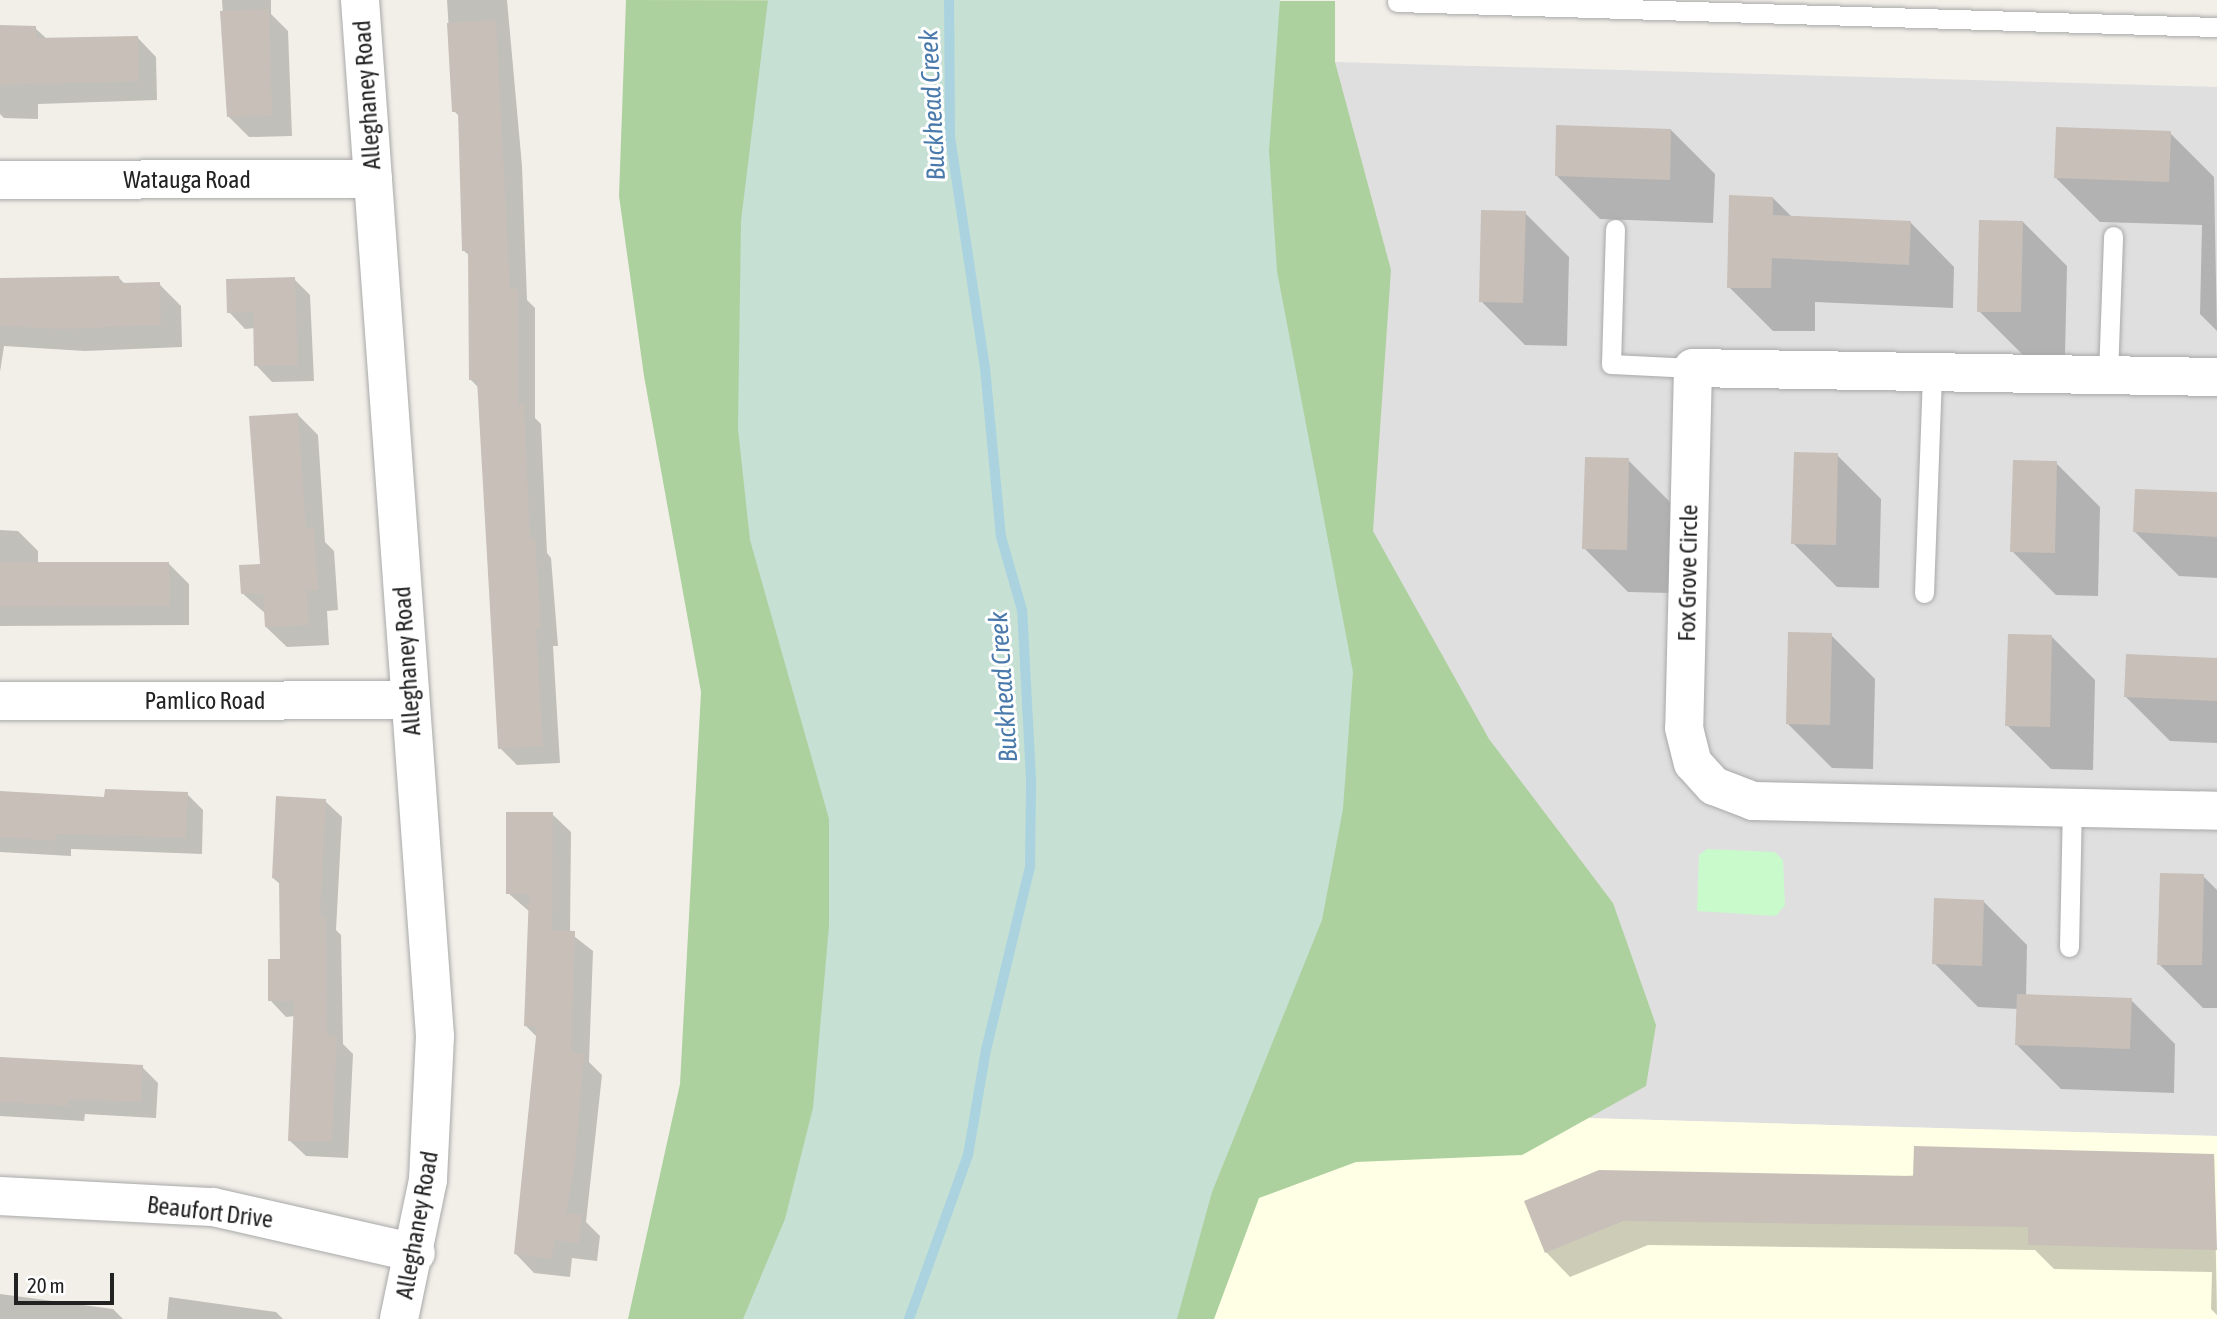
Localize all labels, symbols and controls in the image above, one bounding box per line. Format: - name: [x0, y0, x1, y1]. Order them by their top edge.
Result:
- street label: Alleghaney Road: [347, 19, 387, 171]
- water label: Buckhead Creek: [913, 29, 953, 181]
- street label: Watauga Road: [123, 166, 251, 194]
- street label: Fox Grove Circle: [1672, 504, 1704, 642]
- street label: Alleghaney Road: [387, 585, 427, 737]
- water label: Buckhead Creek: [983, 611, 1025, 763]
- street label: Pamlico Road: [145, 687, 265, 715]
- street label: Alleghaney Road: [390, 1149, 444, 1301]
- street label: Beaufort Drive: [145, 1190, 275, 1234]
- scale bar: [18, 1260, 117, 1304]
- text: 20 m: [27, 1273, 65, 1297]

